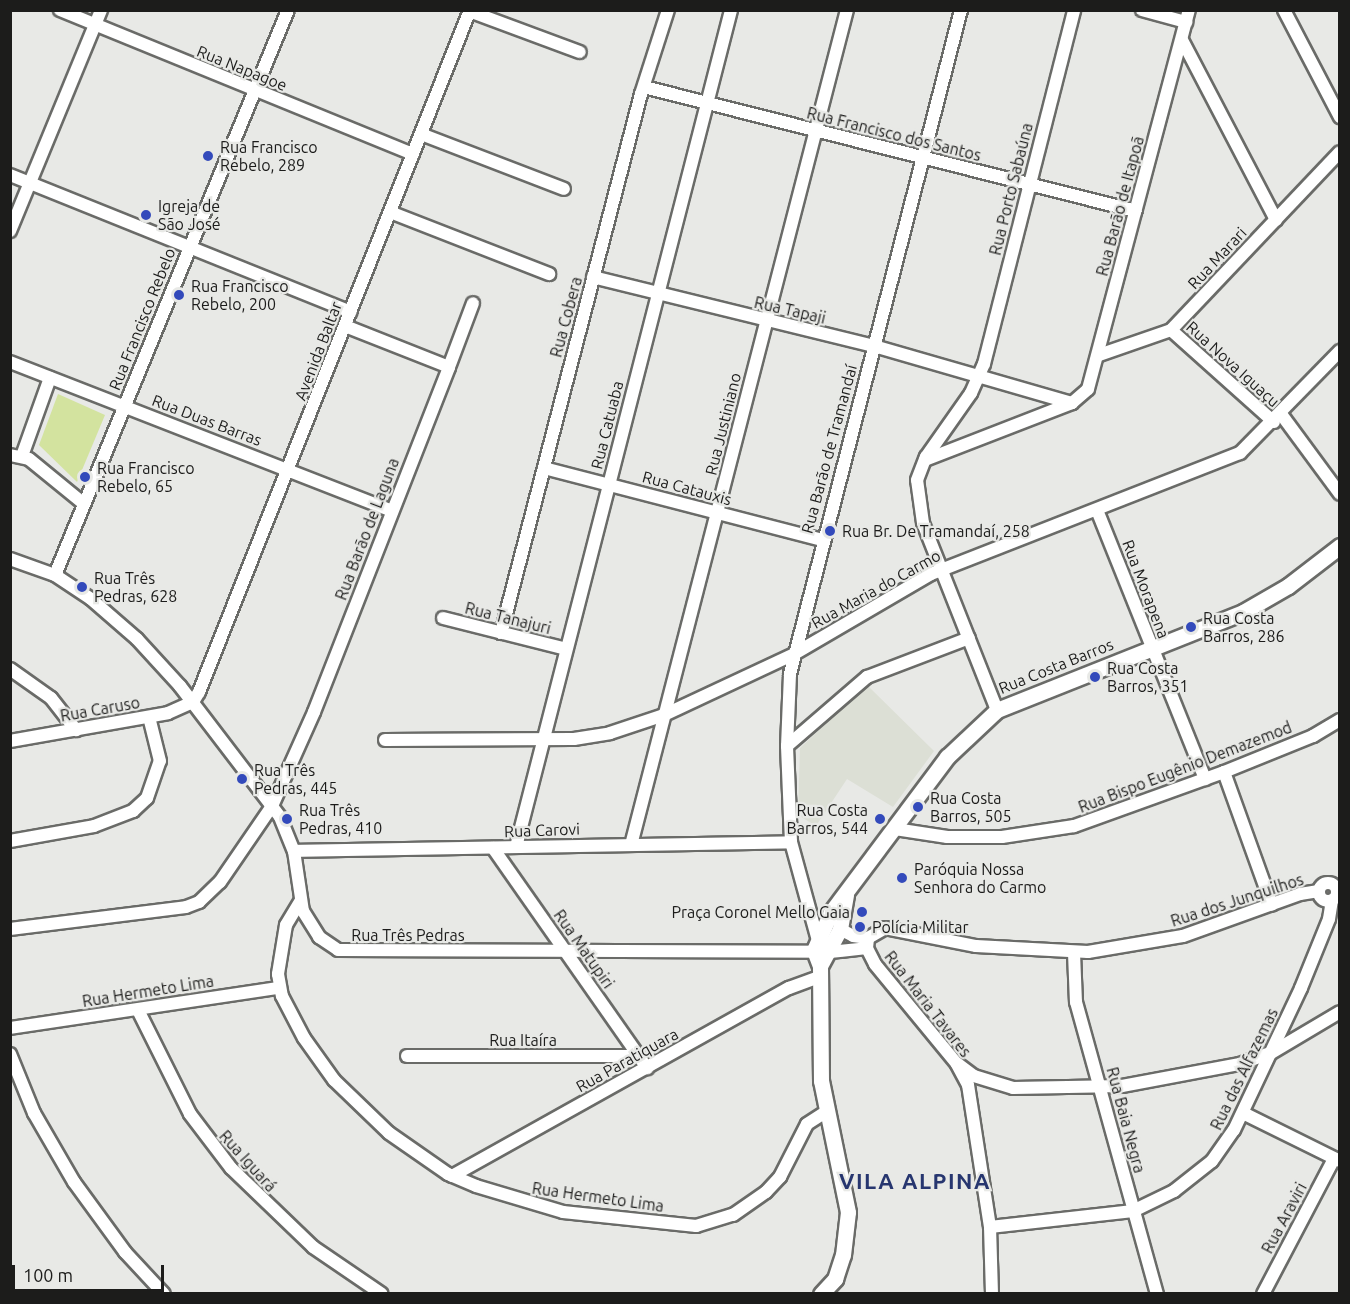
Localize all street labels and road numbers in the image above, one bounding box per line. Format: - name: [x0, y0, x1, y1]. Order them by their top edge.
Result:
- street label: Rua Napagoe: [194, 41, 290, 95]
- street label: Rua Francisco dos Santos: [805, 103, 983, 165]
- street label: Rua Porto Sabaúna: [985, 121, 1037, 257]
- street label: Rua Barão de Itapoã: [1092, 134, 1148, 278]
- street label: Rua Marari: [1184, 223, 1250, 293]
- street label: Rua Francisco Rebelo: [105, 245, 179, 393]
- street label: Rua Cobera: [546, 275, 586, 359]
- street label: Rua Tapaji: [752, 292, 828, 328]
- street label: Avenida Baltar: [290, 299, 346, 403]
- street label: Rua Nova Iguaçu: [1182, 317, 1284, 411]
- street label: Rua Barão de Tramandaí: [797, 363, 861, 535]
- street label: Rua Justiniano: [701, 371, 745, 477]
- street label: Rua Catuaba: [587, 379, 627, 471]
- street label: Rua Duas Barras: [149, 390, 265, 450]
- street label: Rua Barão de Laguna: [331, 455, 403, 603]
- street label: Rua Catauxis: [640, 467, 734, 509]
- street label: Rua Morapena: [1118, 537, 1174, 641]
- street label: Rua Maria do Carmo: [808, 546, 944, 632]
- street label: Rua Tanajuri: [463, 598, 553, 638]
- street label: Rua Costa Barros: [996, 634, 1116, 698]
- street label: Rua Caruso: [59, 693, 141, 725]
- street label: Rua Bispo Eugênio Demazemod: [1076, 717, 1294, 817]
- street label: Rua Carovi: [504, 819, 580, 841]
- street label: Rua dos Junquilhos: [1168, 869, 1306, 931]
- street label: Rua Matupiri: [550, 906, 618, 992]
- street label: Rua Três Pedras: [351, 925, 465, 945]
- street label: Rua Maria Tavares: [881, 947, 975, 1061]
- street label: Rua Hermeto Lima: [81, 971, 215, 1011]
- street label: Rua das Alfazemas: [1206, 1005, 1282, 1133]
- street label: Rua Paratiquara: [572, 1024, 682, 1096]
- street label: Rua Itaíra: [489, 1030, 557, 1050]
- street label: Rua Baia Negra: [1103, 1065, 1149, 1175]
- street label: Rua Iguará: [215, 1126, 281, 1196]
- street label: Rua Hermeto Lima: [531, 1178, 665, 1216]
- street label: Rua Araviri: [1257, 1179, 1311, 1257]

